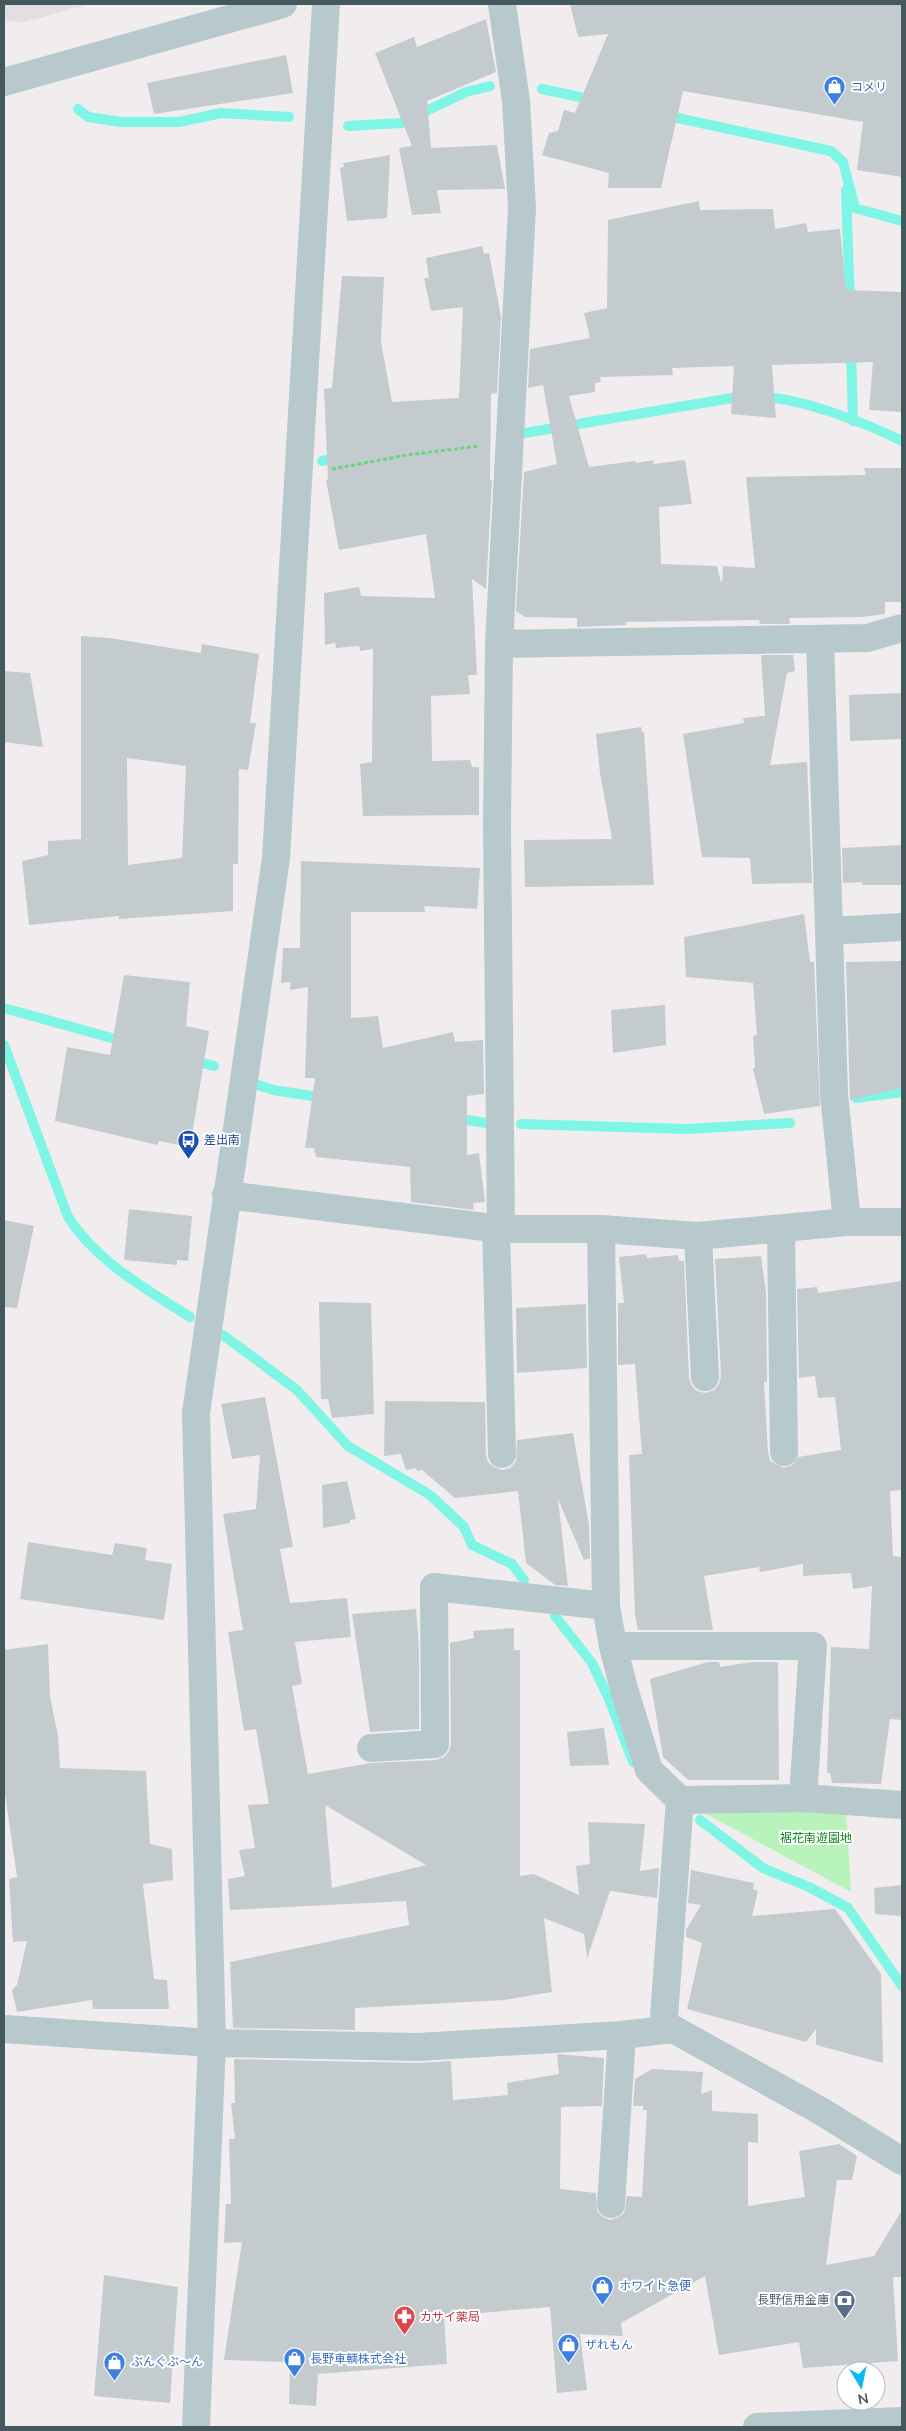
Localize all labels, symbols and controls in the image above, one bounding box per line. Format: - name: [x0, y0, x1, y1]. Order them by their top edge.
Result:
- shop icon: コメリ: [823, 75, 847, 106]
- place label: コメリ: [851, 79, 887, 94]
- bus stop icon: 差出南: [176, 1128, 200, 1159]
- place label: 差出南: [204, 1132, 240, 1147]
- park label: 裾花南遊園地: [780, 1830, 852, 1845]
- shop icon: ホワイト急便: [591, 2274, 615, 2305]
- place label: ホワイト急便: [619, 2278, 691, 2293]
- bank icon: 長野信用金庫: [833, 2288, 857, 2319]
- place label: 長野信用金庫: [757, 2292, 829, 2307]
- pharmacy icon: カサイ薬局: [392, 2305, 416, 2336]
- place label: カサイ薬局: [420, 2309, 480, 2324]
- shop icon: ザれもん: [557, 2333, 581, 2364]
- place label: ザれもん: [585, 2337, 633, 2352]
- shop icon: 長野車輌株式会社: [282, 2347, 306, 2378]
- shop icon: ぶんぐぶ〜ん: [103, 2350, 127, 2381]
- place label: 長野車輌株式会社: [310, 2351, 406, 2366]
- place label: ぶんぐぶ〜ん: [131, 2354, 203, 2369]
- north arrow: [836, 2361, 886, 2411]
- text: N: [856, 2389, 870, 2409]

